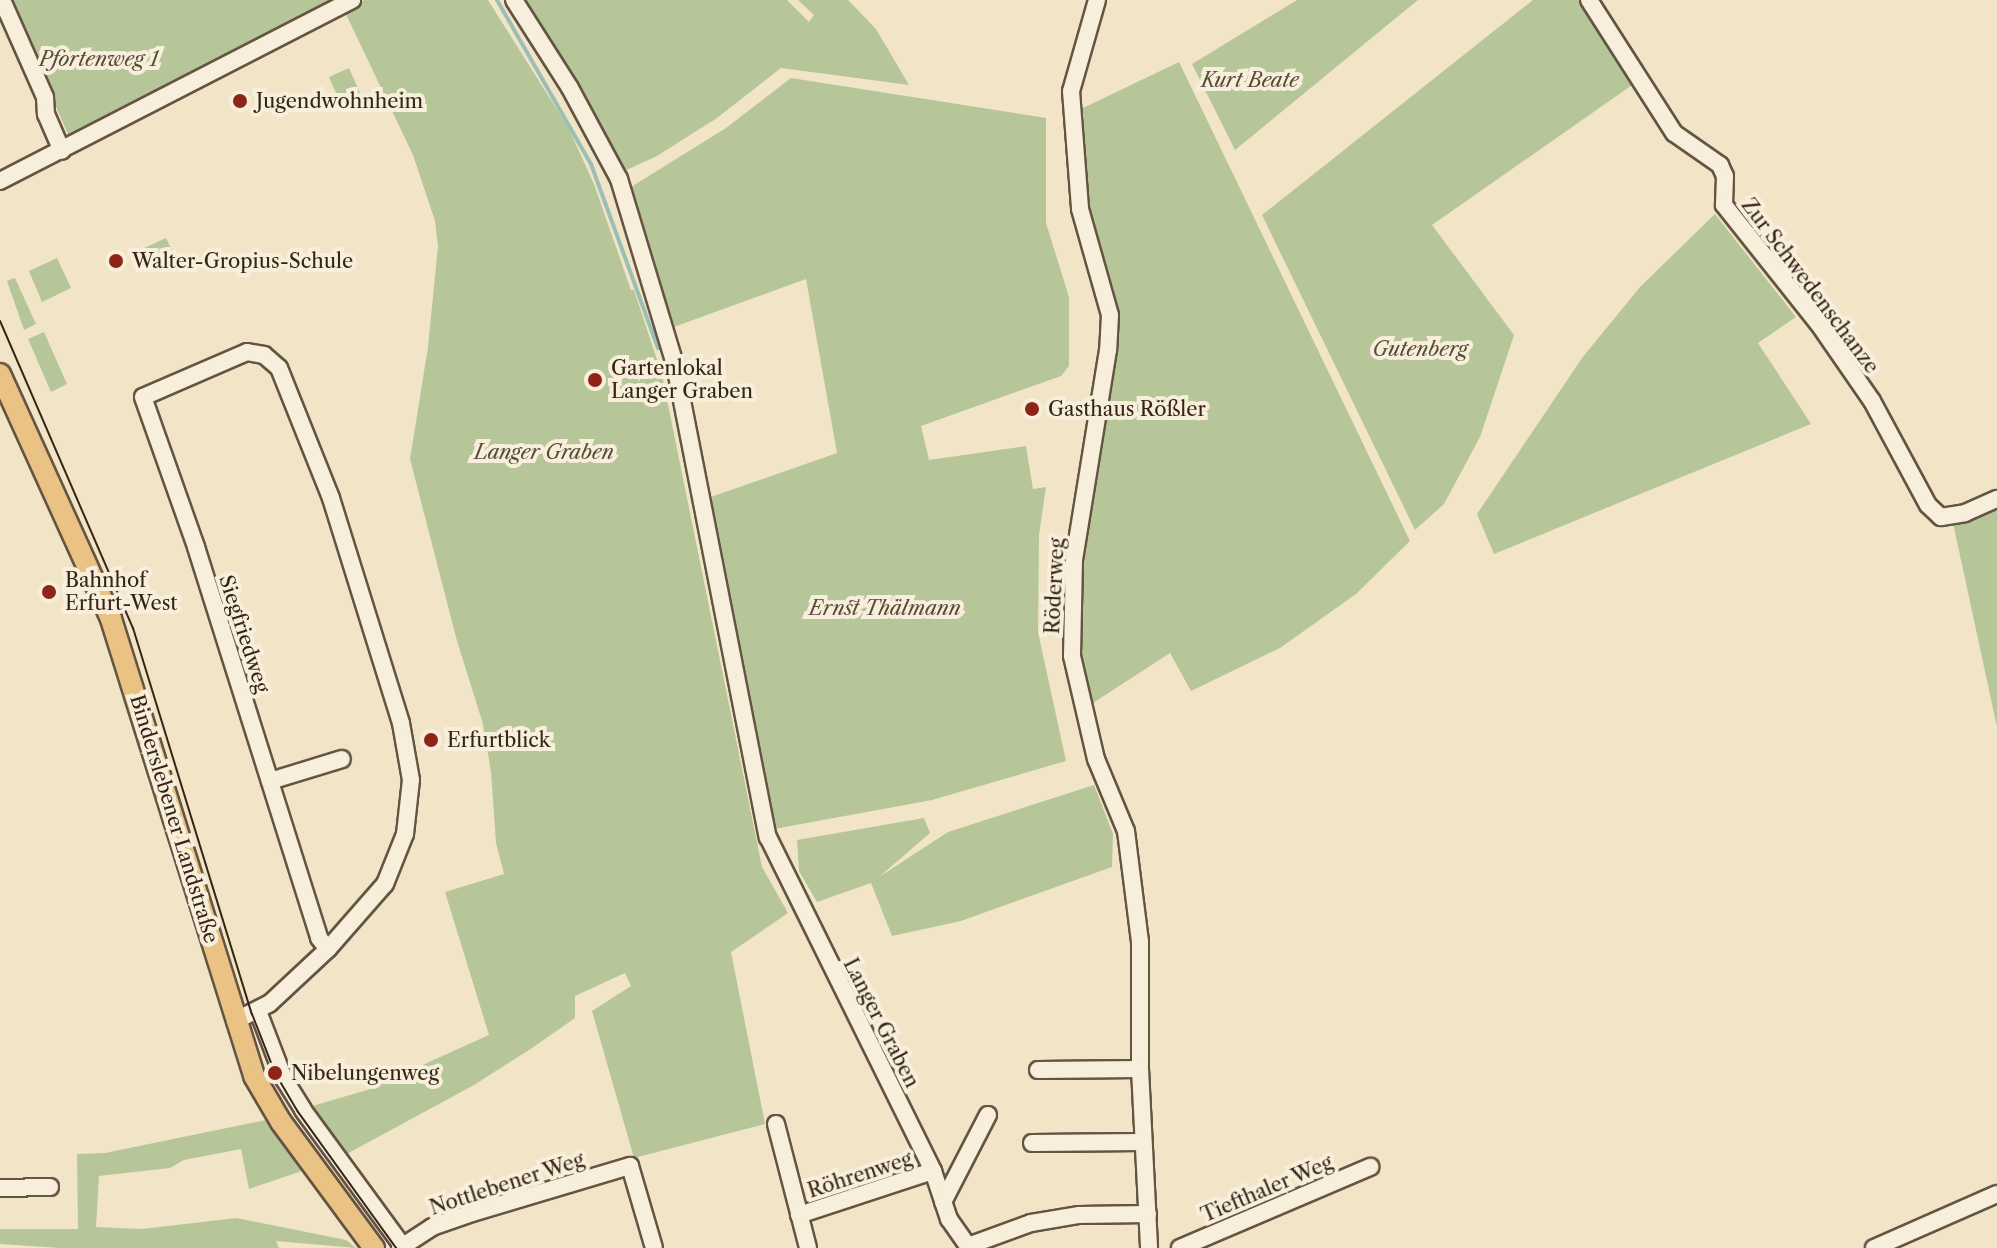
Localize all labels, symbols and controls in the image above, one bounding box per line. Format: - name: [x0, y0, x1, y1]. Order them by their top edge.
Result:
- park label: Pfortenweg 1: [39, 47, 159, 71]
- park label: Kurt Beate: [1201, 68, 1299, 92]
- place label: Jugendwohnheim: [256, 89, 423, 113]
- marker: Jugendwohnheim: [231, 92, 249, 110]
- street label: Zur Schwedenschanze: [1736, 194, 1884, 378]
- place label: Walter-Gropius-Schule: [132, 249, 353, 273]
- marker: Walter-Gropius-Schule: [107, 252, 125, 270]
- park label: Gutenberg: [1372, 337, 1468, 361]
- place label: Gartenlokal Langer Graben: [611, 356, 753, 403]
- marker: Gartenlokal Langer Graben: [586, 371, 604, 389]
- place label: Gasthaus Rößler: [1048, 397, 1206, 421]
- marker: Gasthaus Rößler: [1023, 400, 1041, 418]
- park label: Langer Graben: [474, 440, 614, 464]
- street label: Röderweg: [1040, 537, 1070, 635]
- place label: Bahnhof Erfurt-West: [65, 568, 177, 615]
- street label: Siegfriedweg: [214, 572, 274, 696]
- marker: Bahnhof Erfurt-West: [40, 583, 58, 601]
- park label: Ernst Thälmann: [809, 596, 961, 620]
- street label: Binderslebener Landstraße: [125, 692, 223, 946]
- place label: Erfurtblick: [447, 728, 550, 752]
- marker: Erfurtblick: [422, 731, 440, 749]
- street label: Langer Graben: [838, 954, 924, 1092]
- place label: Nibelungenweg: [291, 1061, 439, 1085]
- marker: Nibelungenweg: [266, 1064, 284, 1082]
- street label: Röhrenweg: [805, 1147, 915, 1203]
- street label: Nottlebener Weg: [426, 1148, 588, 1220]
- street label: Tiefthaler Weg: [1197, 1150, 1337, 1228]

